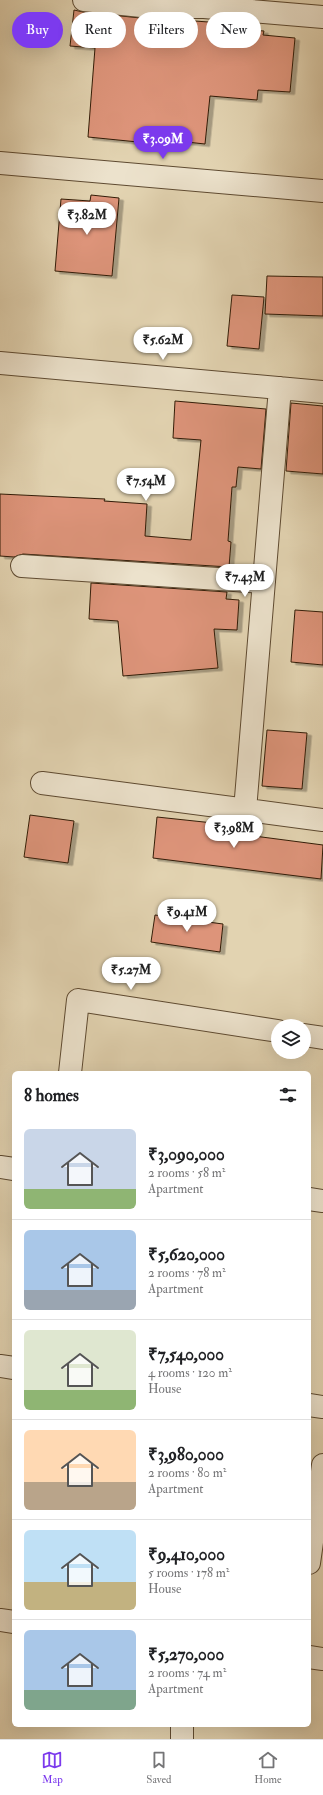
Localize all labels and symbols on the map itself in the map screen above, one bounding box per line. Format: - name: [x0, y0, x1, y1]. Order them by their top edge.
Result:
- pin: ₹3.09M: [130, 126, 196, 160]
- pin: ₹3.82M: [54, 202, 120, 236]
- pin: ₹5.62M: [130, 327, 196, 361]
- pin: ₹7.54M: [113, 468, 179, 502]
- pin: ₹7.43M: [212, 564, 278, 598]
- pin: ₹3.98M: [201, 815, 267, 849]
- pin: ₹9.41M: [154, 899, 220, 933]
- pin: ₹5.27M: [98, 957, 164, 991]

